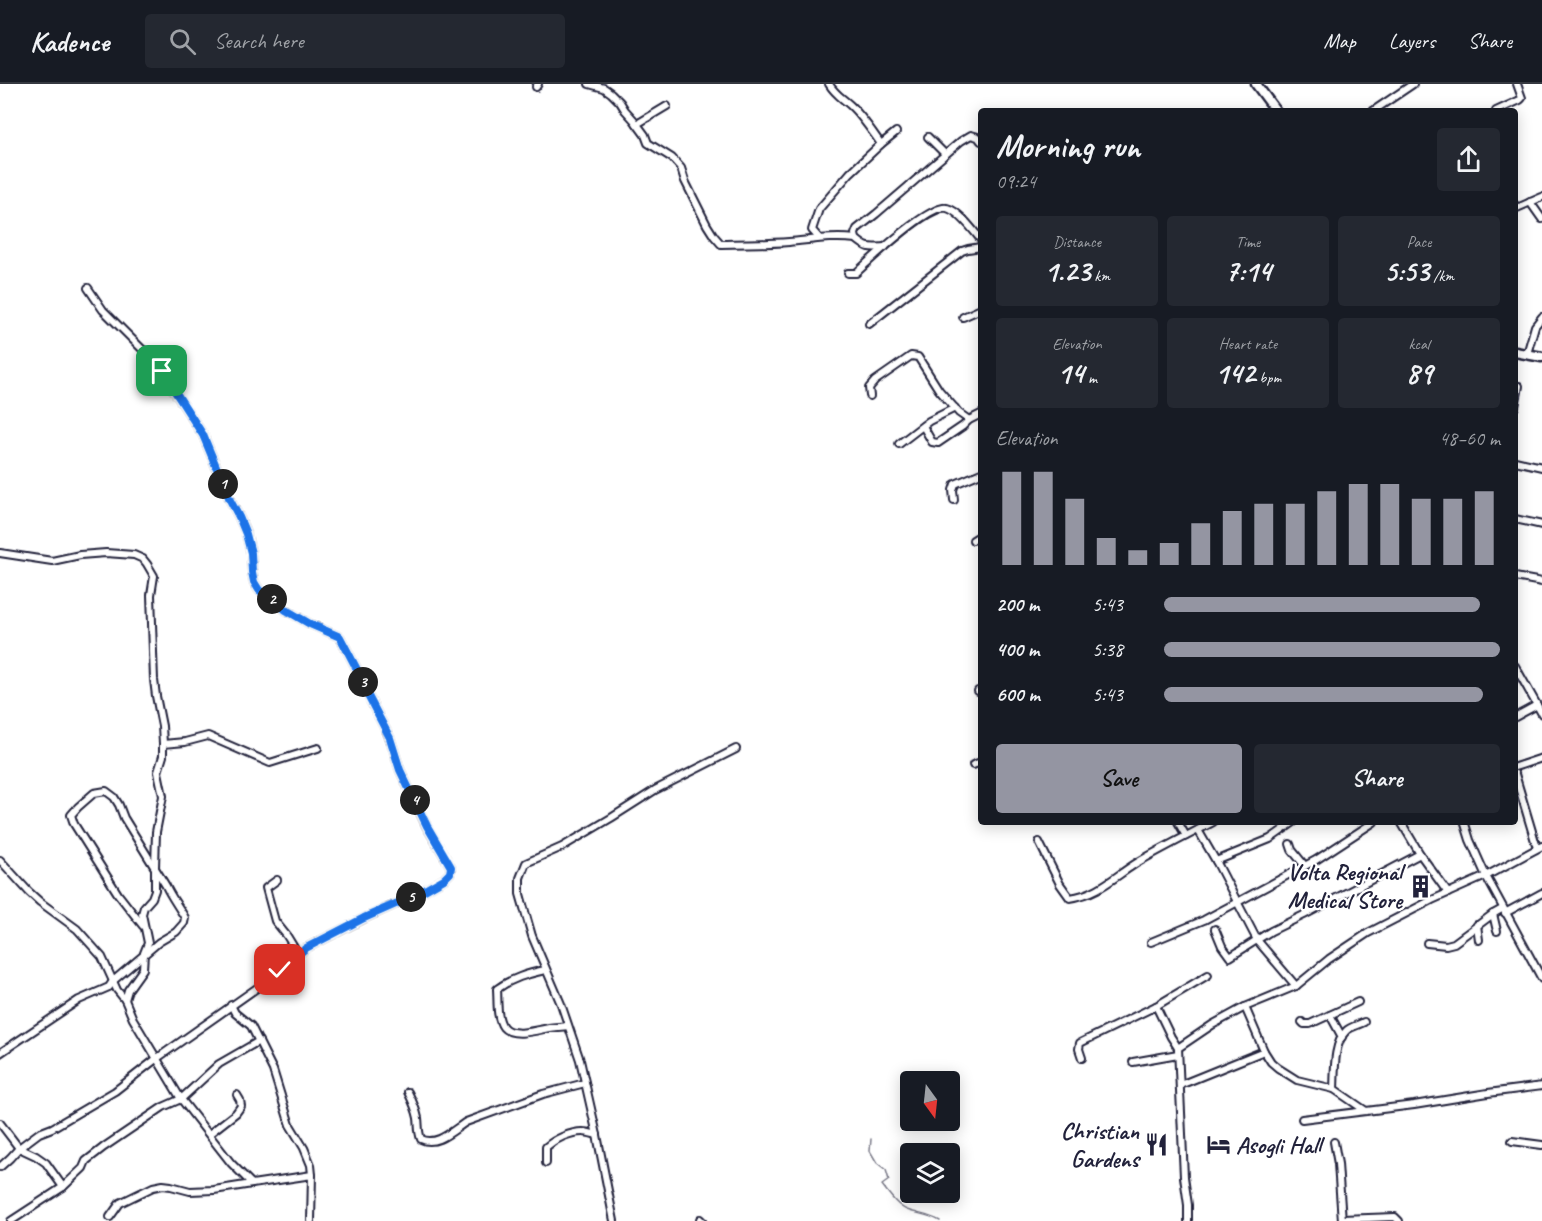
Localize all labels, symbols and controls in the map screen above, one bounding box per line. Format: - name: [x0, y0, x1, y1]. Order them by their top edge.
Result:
- search box: [145, 14, 565, 68]
- text: Kadence: [30, 24, 109, 59]
- icon: search: [166, 25, 199, 58]
- text: Search here: [214, 27, 304, 55]
- text: Map: [1323, 28, 1356, 54]
- text: Layers: [1389, 28, 1435, 54]
- text: Share: [1468, 28, 1512, 54]
- text: Morning run: [996, 125, 1140, 167]
- button: share: [1437, 128, 1500, 191]
- text: 09:24: [996, 169, 1036, 194]
- text: Distance: [1053, 232, 1101, 252]
- text: Time: [1236, 232, 1260, 252]
- text: Pace: [1407, 232, 1431, 252]
- text: 1.23: [1044, 252, 1090, 290]
- text: 7:14: [1225, 252, 1271, 290]
- text: 5:53: [1384, 252, 1429, 290]
- text: km: [1090, 266, 1110, 286]
- text: /km: [1429, 266, 1454, 286]
- text: Elevation: [1052, 334, 1102, 354]
- text: Heart rate: [1219, 334, 1277, 354]
- text: kcal: [1408, 334, 1430, 354]
- pin: [136, 345, 187, 396]
- icon: arrive: [145, 354, 178, 387]
- text: 14: [1057, 354, 1084, 392]
- text: 142: [1215, 354, 1255, 392]
- text: 89: [1406, 354, 1432, 392]
- text: m: [1084, 368, 1097, 388]
- text: bpm: [1255, 368, 1281, 388]
- text: Elevation: [996, 426, 1058, 451]
- text: 48–60 m: [1439, 426, 1500, 451]
- pin: 1: [208, 469, 238, 499]
- text: 1: [219, 474, 227, 494]
- pin: 2: [257, 584, 287, 614]
- text: 2: [268, 589, 276, 609]
- text: 200 m: [996, 592, 1039, 617]
- text: 5:43: [1092, 592, 1123, 617]
- text: 400 m: [996, 637, 1039, 662]
- text: 5:38: [1092, 637, 1123, 662]
- pin: 3: [348, 667, 378, 697]
- text: 3: [359, 672, 367, 692]
- text: 600 m: [996, 682, 1040, 707]
- text: 5:43: [1092, 682, 1123, 707]
- button: Save: [996, 744, 1242, 813]
- button: Share: [1254, 744, 1500, 813]
- pin: 4: [400, 785, 430, 815]
- text: 4: [411, 790, 419, 810]
- place label: Volta Regional Medical Store: [1287, 857, 1407, 915]
- building icon: Volta Regional Medical Store: [1407, 873, 1433, 899]
- pin: 5: [396, 882, 426, 912]
- text: 5: [408, 887, 414, 907]
- pin: [254, 944, 305, 995]
- icon: check: [263, 953, 296, 986]
- north arrow: [900, 1071, 960, 1131]
- map controls: [900, 1071, 960, 1203]
- place label: Christian Gardens: [1061, 1116, 1142, 1174]
- place label: Asogli Hall: [1236, 1130, 1326, 1160]
- restaurant icon: Christian Gardens: [1144, 1132, 1170, 1158]
- hotel icon: Asogli Hall: [1205, 1132, 1231, 1158]
- button: layers: [900, 1143, 960, 1203]

